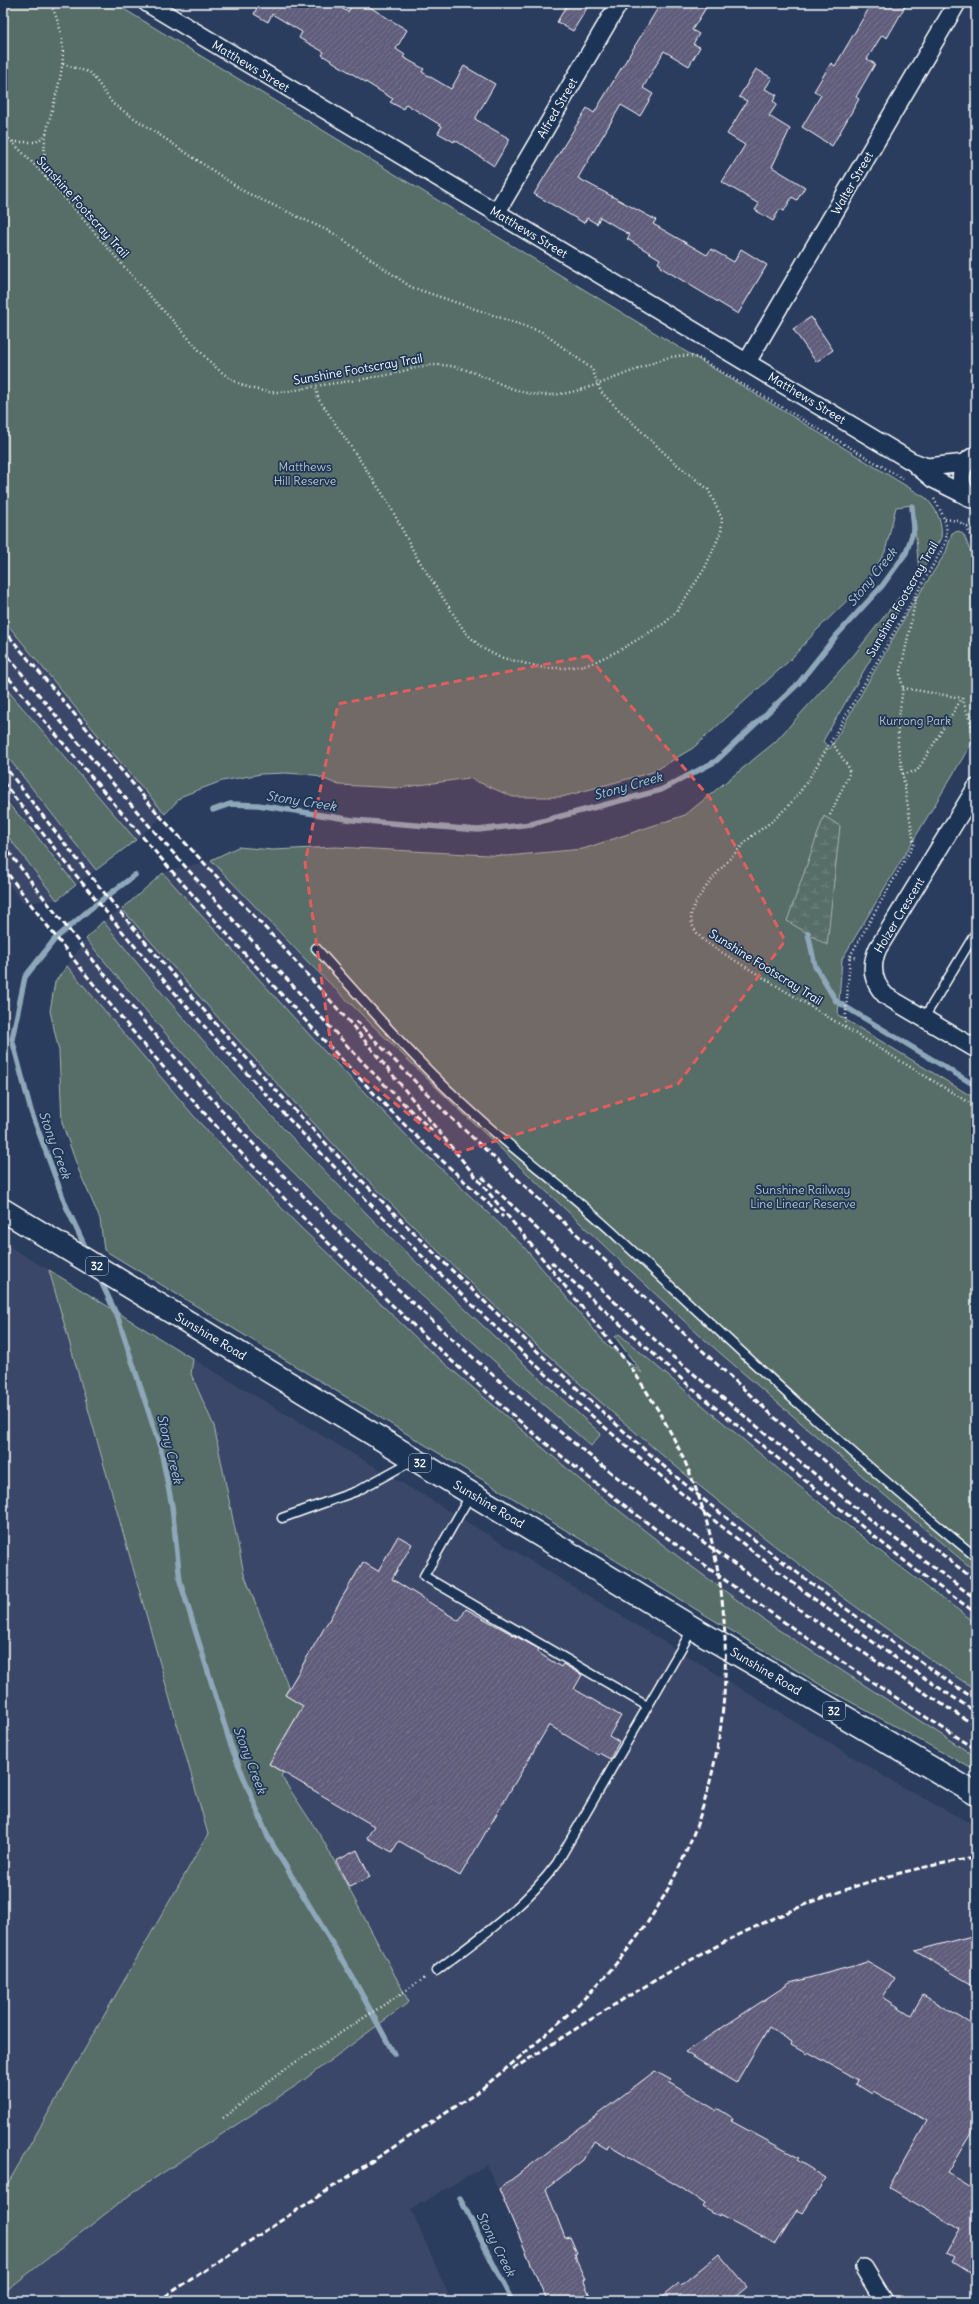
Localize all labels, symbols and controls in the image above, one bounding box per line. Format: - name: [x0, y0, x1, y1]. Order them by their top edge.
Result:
- street label: Matthews Street: [210, 37, 292, 95]
- street label: Alfred Street: [534, 75, 580, 141]
- street label: Walter Street: [828, 149, 876, 217]
- street label: Sunshine Footscray Trail: [34, 153, 132, 261]
- street label: Matthews Street: [488, 203, 570, 261]
- street label: Sunshine Footscray Trail: [292, 350, 424, 388]
- street label: Matthews Street: [766, 369, 848, 427]
- park label: Matthews Hill Reserve: [274, 459, 336, 488]
- street label: Sunshine Footscray Trail: [863, 539, 941, 659]
- water label: Stony Creek: [843, 543, 902, 610]
- park label: Kurrong Park: [879, 713, 951, 728]
- water label: Stony Creek: [592, 768, 666, 804]
- water label: Stony Creek: [265, 787, 339, 815]
- street label: Holzer Crescent: [871, 875, 927, 955]
- street label: Sunshine Footscray Trail: [707, 926, 825, 1008]
- water label: Stony Creek: [35, 1109, 76, 1182]
- park label: Sunshine Railway Line Linear Reserve: [750, 1182, 856, 1211]
- road number: 32: [86, 1257, 108, 1275]
- street label: Sunshine Road: [173, 1309, 249, 1363]
- water label: Stony Creek: [153, 1413, 187, 1487]
- road number: 32: [409, 1454, 431, 1472]
- street label: Sunshine Road: [451, 1477, 527, 1531]
- street label: Sunshine Road: [728, 1644, 804, 1698]
- road number: 32: [823, 1702, 845, 1720]
- water label: Stony Creek: [229, 1724, 271, 1797]
- water label: Stony Creek: [472, 2209, 520, 2281]

